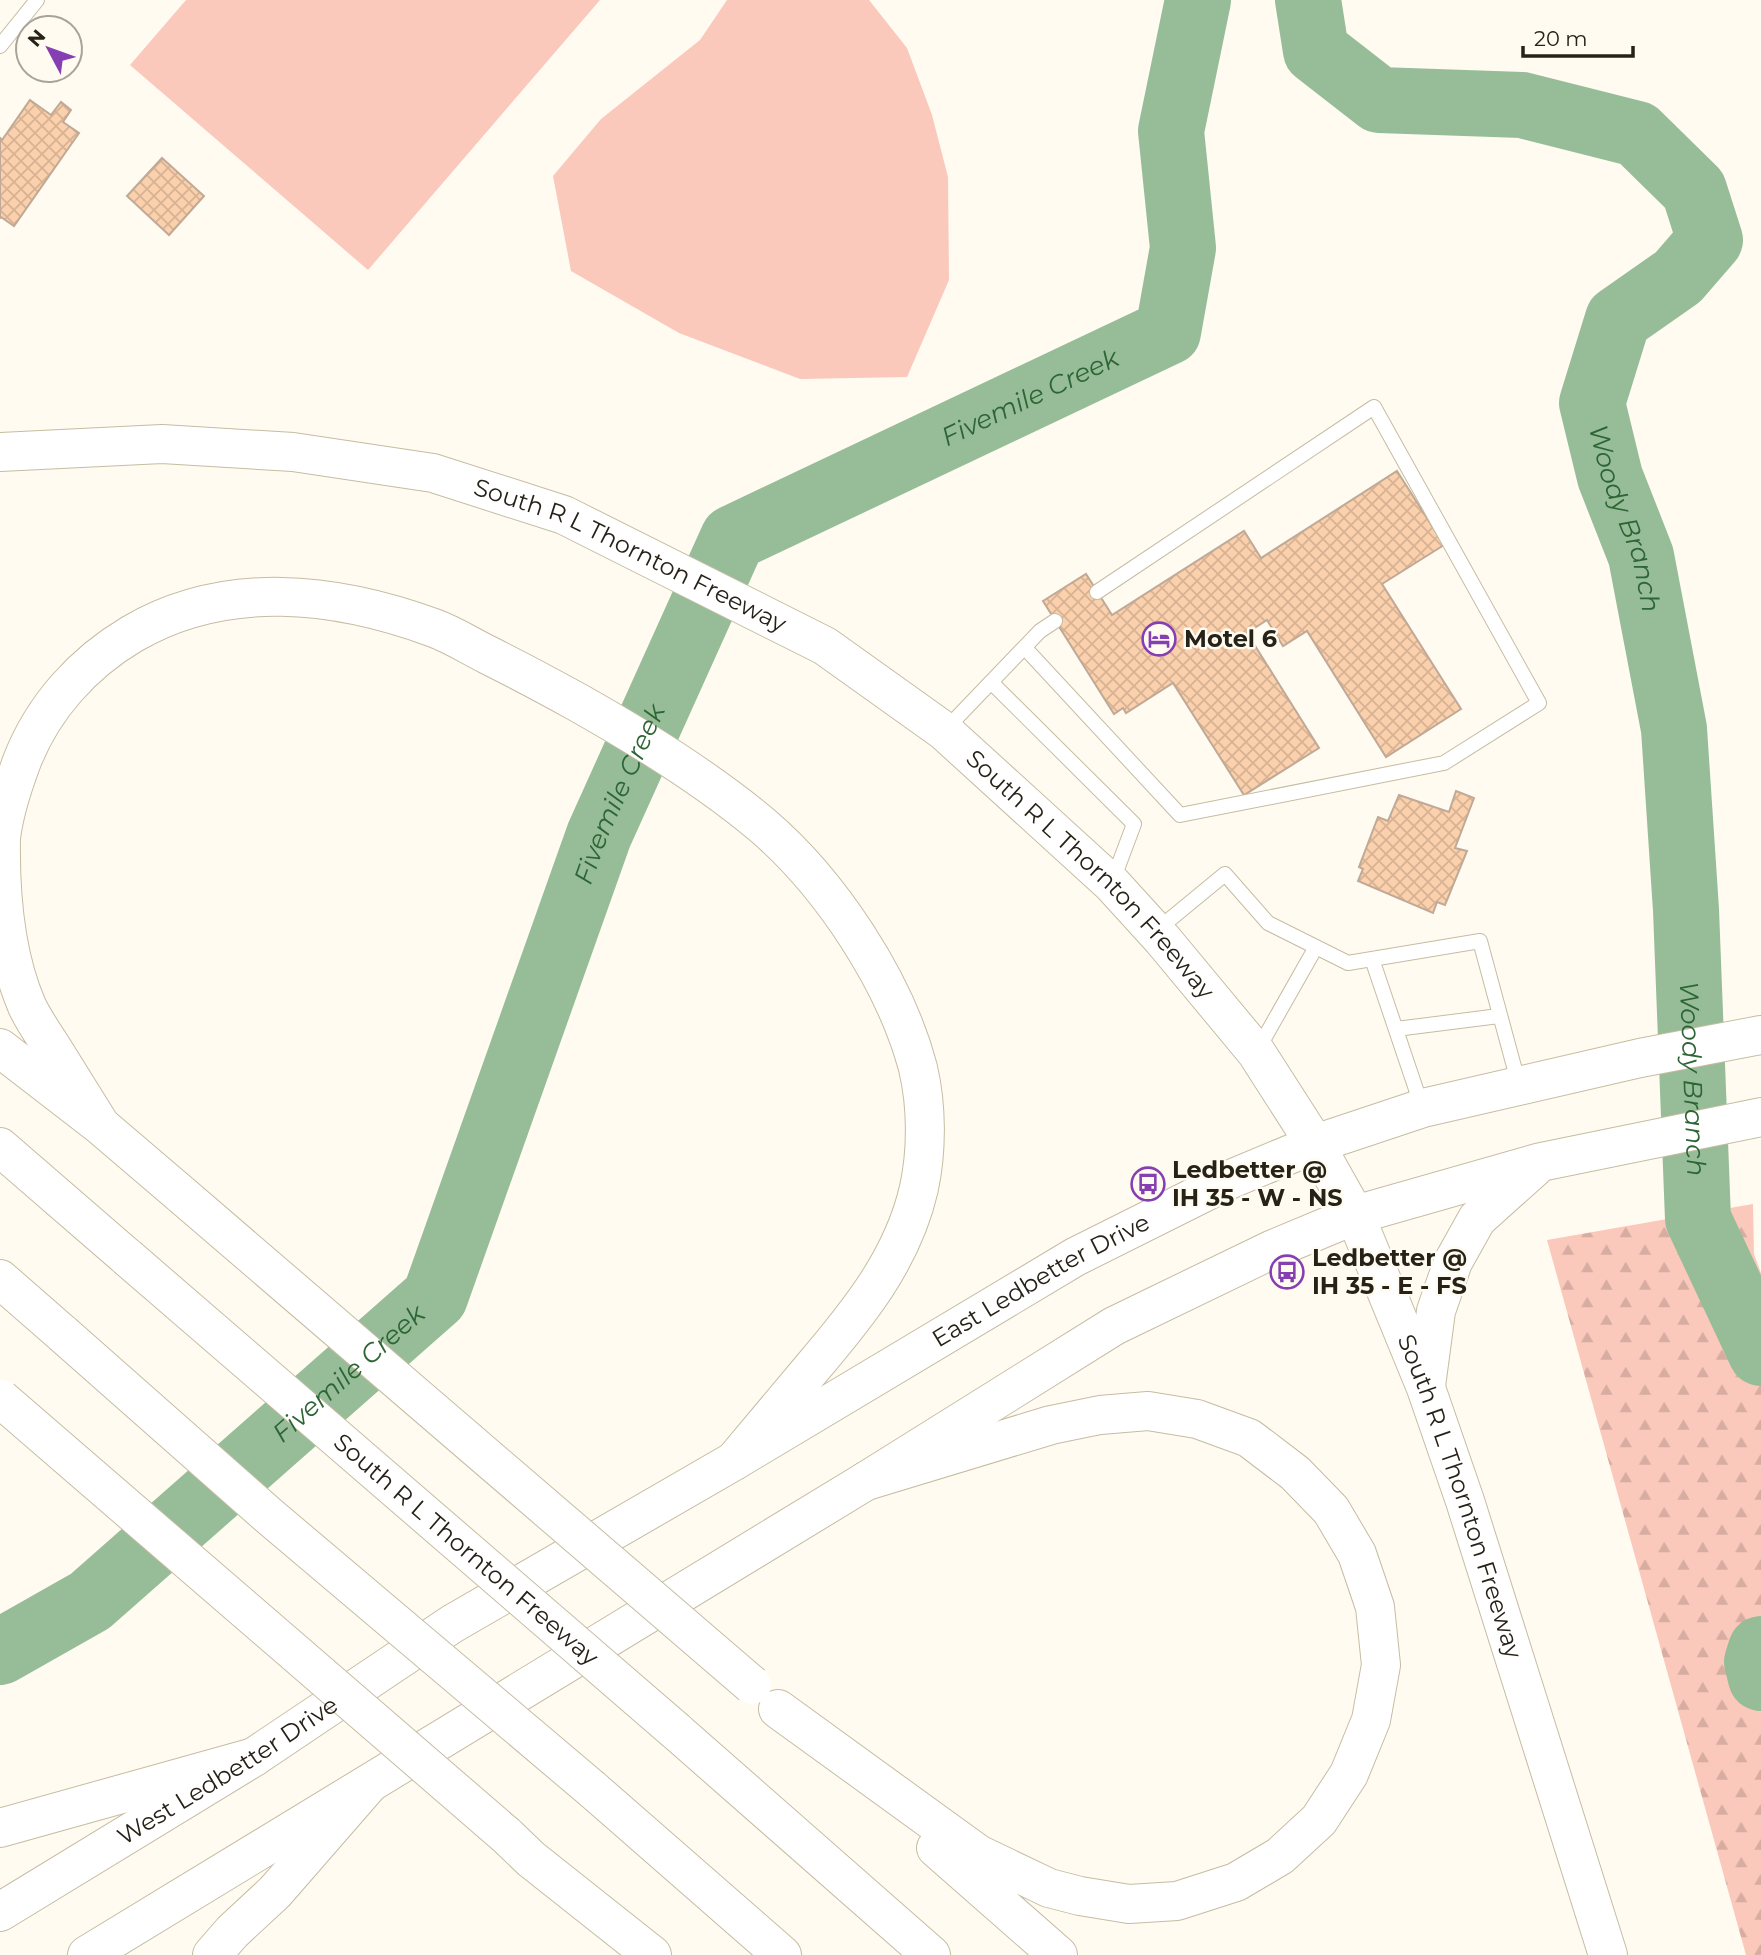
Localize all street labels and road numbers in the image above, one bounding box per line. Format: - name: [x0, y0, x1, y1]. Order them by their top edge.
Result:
- street label: South R L Thornton Freeway: [470, 472, 791, 638]
- street label: South R L Thornton Freeway: [960, 743, 1221, 1005]
- street label: East Ledbetter Drive: [927, 1207, 1154, 1353]
- street label: South R L Thornton Freeway: [1392, 1330, 1529, 1662]
- street label: South R L Thornton Freeway: [328, 1427, 605, 1672]
- street label: West Ledbetter Drive: [112, 1690, 343, 1851]

